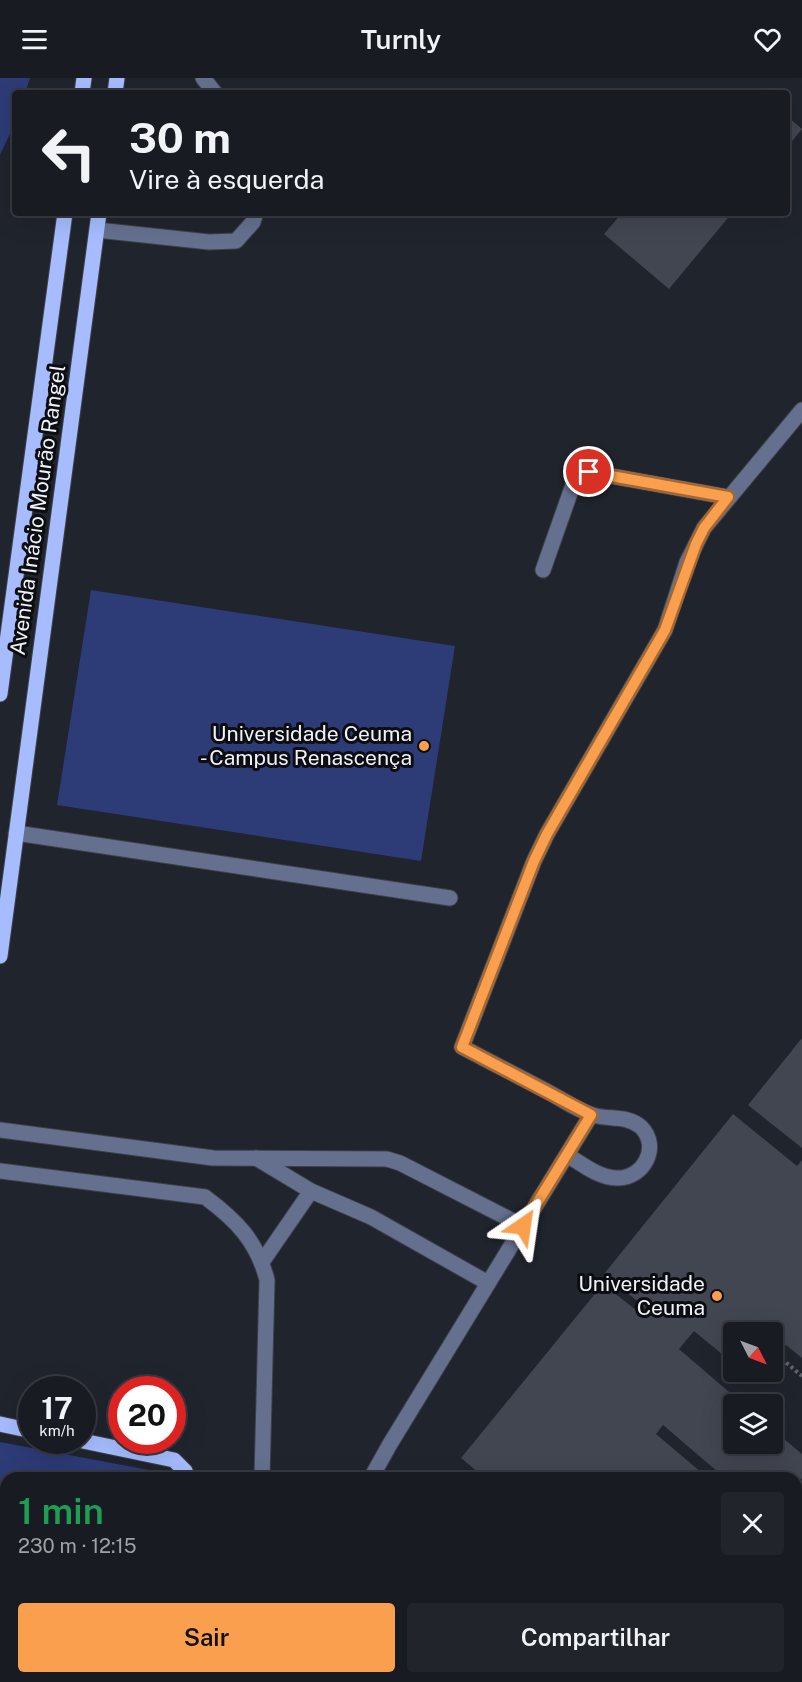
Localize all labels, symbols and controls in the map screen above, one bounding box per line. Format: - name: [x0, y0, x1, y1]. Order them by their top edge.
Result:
- icon: menu: [18, 23, 51, 56]
- text: Turnly: [361, 23, 441, 55]
- icon: heart: [751, 23, 784, 56]
- text: 30 m: [129, 113, 231, 162]
- icon: left: [30, 114, 108, 192]
- text: Vire à esquerda: [129, 163, 324, 195]
- street label: Avenida Inácio Mourão Rangel: [5, 363, 70, 657]
- pin: [563, 446, 614, 497]
- icon: arrive: [572, 455, 605, 488]
- place label: Universidade Ceuma - Campus Renascença: [200, 721, 412, 770]
- marker: Universidade Ceuma - Campus Renascença: [417, 739, 431, 753]
- position arrow: [491, 1194, 555, 1258]
- place label: Universidade Ceuma: [578, 1271, 705, 1320]
- marker: Universidade Ceuma: [710, 1289, 724, 1303]
- north arrow: [723, 1322, 783, 1382]
- map controls: [723, 1322, 783, 1454]
- speed limit sign: 20: [108, 1376, 186, 1454]
- text: 17: [41, 1390, 73, 1426]
- button: layers: [723, 1394, 783, 1454]
- text: km/h: [39, 1422, 75, 1439]
- text: 1 min: [18, 1490, 104, 1532]
- button: close: [721, 1492, 784, 1555]
- text: 230 m · 12:15: [18, 1534, 137, 1558]
- button: Sair: [18, 1603, 395, 1672]
- button: Compartilhar: [407, 1603, 784, 1672]

